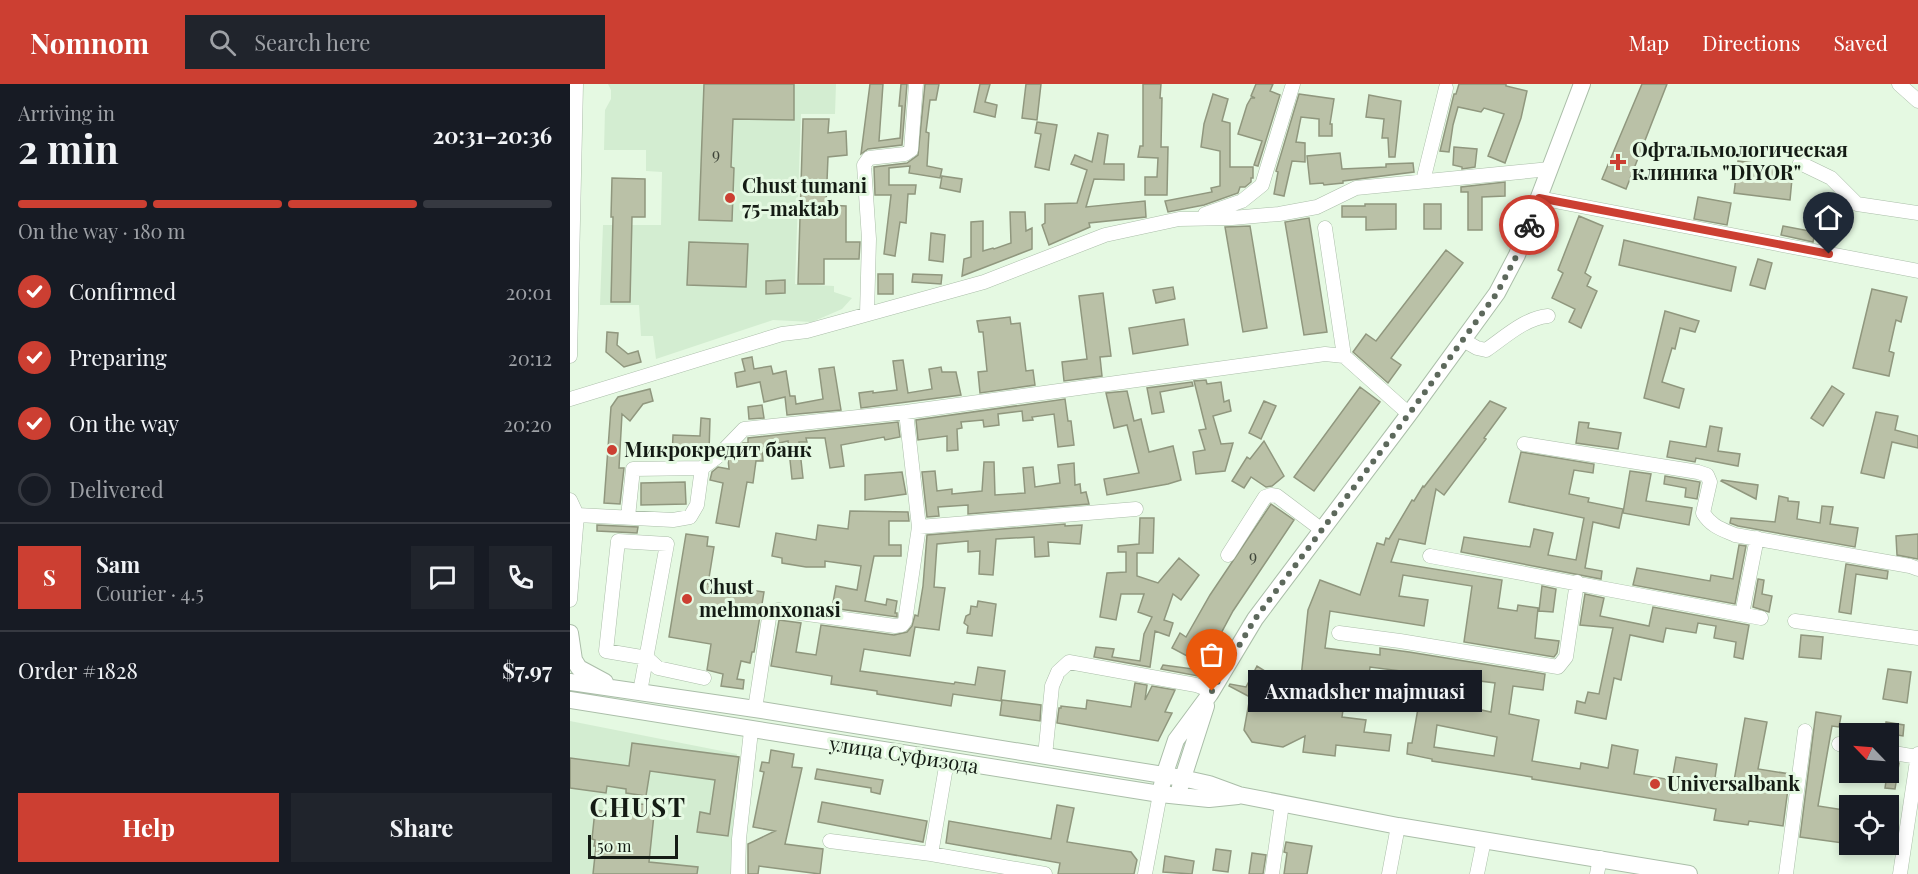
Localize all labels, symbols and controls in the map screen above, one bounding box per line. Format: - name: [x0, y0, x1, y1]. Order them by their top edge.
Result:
- search box: [185, 15, 605, 69]
- text: Nomnom: [30, 24, 149, 61]
- icon: search: [206, 26, 239, 59]
- text: Search here: [254, 27, 371, 57]
- text: Map: [1628, 28, 1669, 56]
- text: Directions: [1702, 28, 1800, 56]
- text: Saved: [1833, 28, 1888, 56]
- text: Arriving in: [18, 99, 115, 126]
- text: 20:31–20:36: [433, 120, 552, 150]
- text: 2 min: [18, 122, 119, 174]
- place label: Офтальмологическая клиника "DIYOR": [1632, 135, 1848, 185]
- house number: 9: [712, 143, 720, 164]
- marker: Офтальмологическая клиника "DIYOR": [1609, 153, 1627, 171]
- place label: Chust tumani 75-maktab: [742, 171, 867, 221]
- marker: Chust tumani 75-maktab: [723, 191, 737, 205]
- pin: [1803, 192, 1854, 254]
- courier: [1499, 195, 1559, 255]
- icon: home: [1812, 201, 1845, 234]
- icon: bike: [1513, 209, 1546, 242]
- text: On the way · 180 m: [18, 217, 185, 244]
- icon: check: [18, 275, 51, 308]
- text: Confirmed: [69, 276, 176, 306]
- text: 20:01: [506, 278, 552, 305]
- icon: check: [18, 341, 51, 374]
- text: Preparing: [69, 342, 167, 372]
- text: 20:12: [508, 344, 552, 371]
- icon: check: [18, 407, 51, 440]
- text: On the way: [69, 408, 179, 438]
- text: 20:20: [504, 410, 552, 437]
- place label: Микрокредит банк: [624, 435, 813, 462]
- marker: Микрокредит банк: [605, 443, 619, 457]
- text: Delivered: [69, 474, 164, 504]
- house number: 9: [1249, 545, 1257, 566]
- button: chat: [411, 546, 474, 609]
- button: phone: [489, 546, 552, 609]
- text: Sam: [96, 549, 140, 579]
- text: S: [43, 562, 56, 592]
- place label: Chust mehmonxonasi: [699, 572, 841, 622]
- text: Courier · 4.5: [96, 579, 204, 606]
- marker: Chust mehmonxonasi: [680, 592, 694, 606]
- pin: [1186, 629, 1237, 691]
- icon: bag: [1195, 638, 1228, 671]
- text: Order #1828: [18, 655, 138, 685]
- text: $7.97: [502, 655, 552, 685]
- callout: Axmadsher majmuasi: [1248, 670, 1482, 712]
- text: Axmadsher majmuasi: [1265, 677, 1465, 704]
- north arrow: [1839, 723, 1899, 783]
- map controls: [1839, 723, 1899, 855]
- street label: улица Суфизода: [827, 728, 981, 779]
- place label: Universalbank: [1667, 769, 1800, 796]
- marker: Universalbank: [1648, 777, 1662, 791]
- district label: CHUST: [589, 789, 687, 824]
- button: Help: [18, 793, 279, 862]
- button: Share: [291, 793, 552, 862]
- button: locate: [1839, 795, 1899, 855]
- scale bar: [588, 832, 678, 860]
- text: 50 m: [597, 835, 631, 856]

